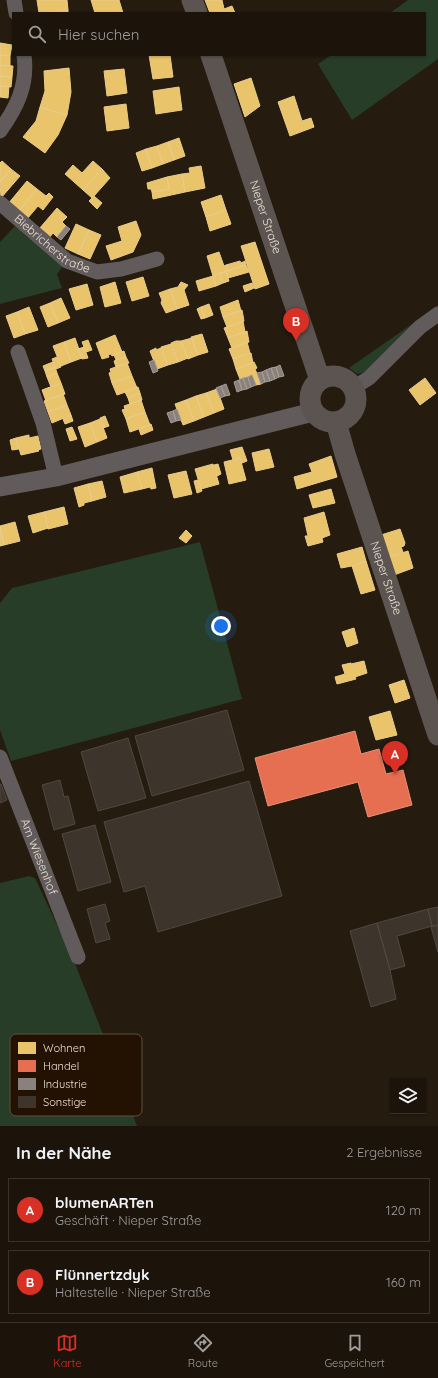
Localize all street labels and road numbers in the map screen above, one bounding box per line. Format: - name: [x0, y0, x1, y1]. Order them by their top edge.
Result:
- street label: Nieper Straße: [247, 178, 285, 256]
- street label: Biebricherstraße: [11, 211, 93, 276]
- street label: Nieper Straße: [367, 539, 406, 617]
- street label: Am Wiesenhof: [18, 816, 61, 897]

